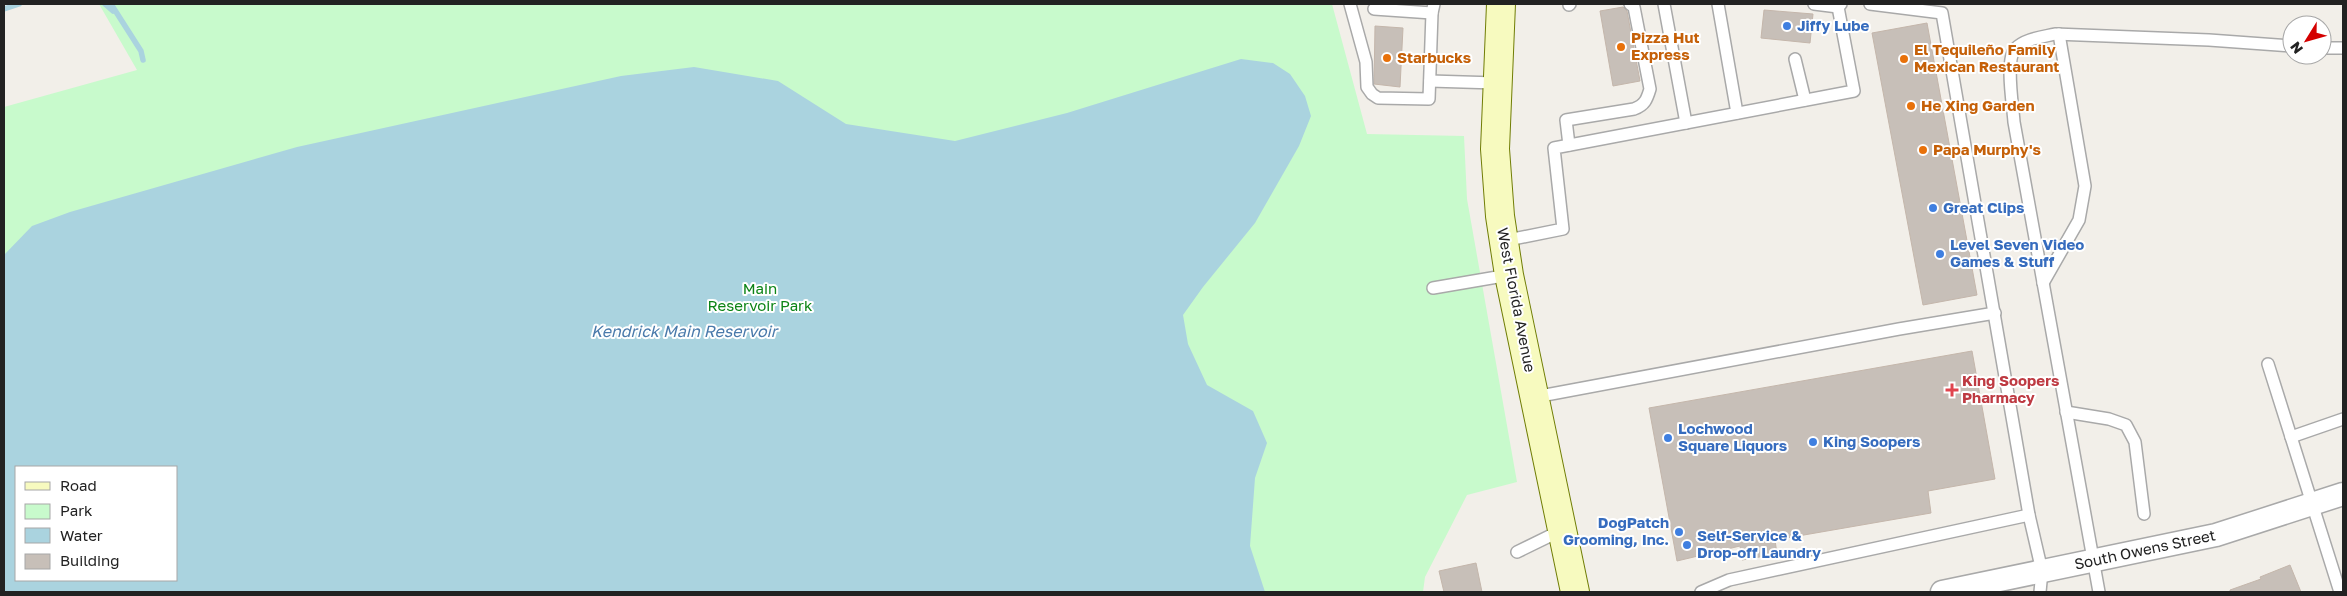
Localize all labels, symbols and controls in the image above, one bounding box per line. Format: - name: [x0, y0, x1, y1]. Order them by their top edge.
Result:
- north arrow: [2282, 15, 2332, 65]
- place label: Jiffy Lube: [1797, 16, 1870, 34]
- marker: Jiffy Lube: [1781, 20, 1793, 32]
- place label: Pizza Hut Express: [1631, 28, 1699, 63]
- text: N: [2286, 39, 2306, 57]
- place label: El Tequileño Family Mexican Restaurant: [1914, 40, 2059, 75]
- marker: Pizza Hut Express: [1615, 41, 1627, 53]
- place label: Starbucks: [1397, 48, 1471, 66]
- marker: Starbucks: [1381, 52, 1393, 64]
- marker: El Tequileño Family Mexican Restaurant: [1898, 53, 1910, 65]
- place label: He Xing Garden: [1921, 96, 2034, 114]
- marker: He Xing Garden: [1905, 100, 1917, 112]
- place label: Papa Murphy's: [1933, 140, 2041, 158]
- marker: Papa Murphy's: [1917, 144, 1929, 156]
- place label: Great Clips: [1943, 198, 2024, 216]
- marker: Great Clips: [1927, 202, 1939, 214]
- street label: West Florida Avenue: [1494, 226, 1540, 374]
- place label: Level Seven Video Games & Stuff: [1950, 235, 2084, 270]
- marker: Level Seven Video Games & Stuff: [1934, 248, 1946, 260]
- park label: Main Reservoir Park: [708, 279, 813, 314]
- water label: Kendrick Main Reservoir: [591, 321, 780, 341]
- place label: King Soopers Pharmacy: [1962, 371, 2059, 406]
- marker: King Soopers Pharmacy: [1946, 384, 1958, 396]
- place label: Lochwood Square Liquors: [1678, 419, 1787, 454]
- marker: Lochwood Square Liquors: [1662, 432, 1674, 444]
- place label: King Soopers: [1823, 432, 1920, 450]
- marker: King Soopers: [1807, 436, 1819, 448]
- legend: [15, 466, 178, 581]
- text: Road: [60, 476, 97, 494]
- text: Park: [60, 501, 93, 519]
- place label: DogPatch Grooming, Inc.: [1563, 513, 1669, 548]
- street label: South Owens Street: [2073, 525, 2217, 573]
- text: Water: [60, 526, 103, 544]
- marker: DogPatch Grooming, Inc.: [1673, 526, 1685, 538]
- place label: Self-Service & Drop-off Laundry: [1697, 526, 1821, 561]
- marker: Self-Service & Drop-off Laundry: [1681, 539, 1693, 551]
- text: Building: [60, 551, 120, 569]

